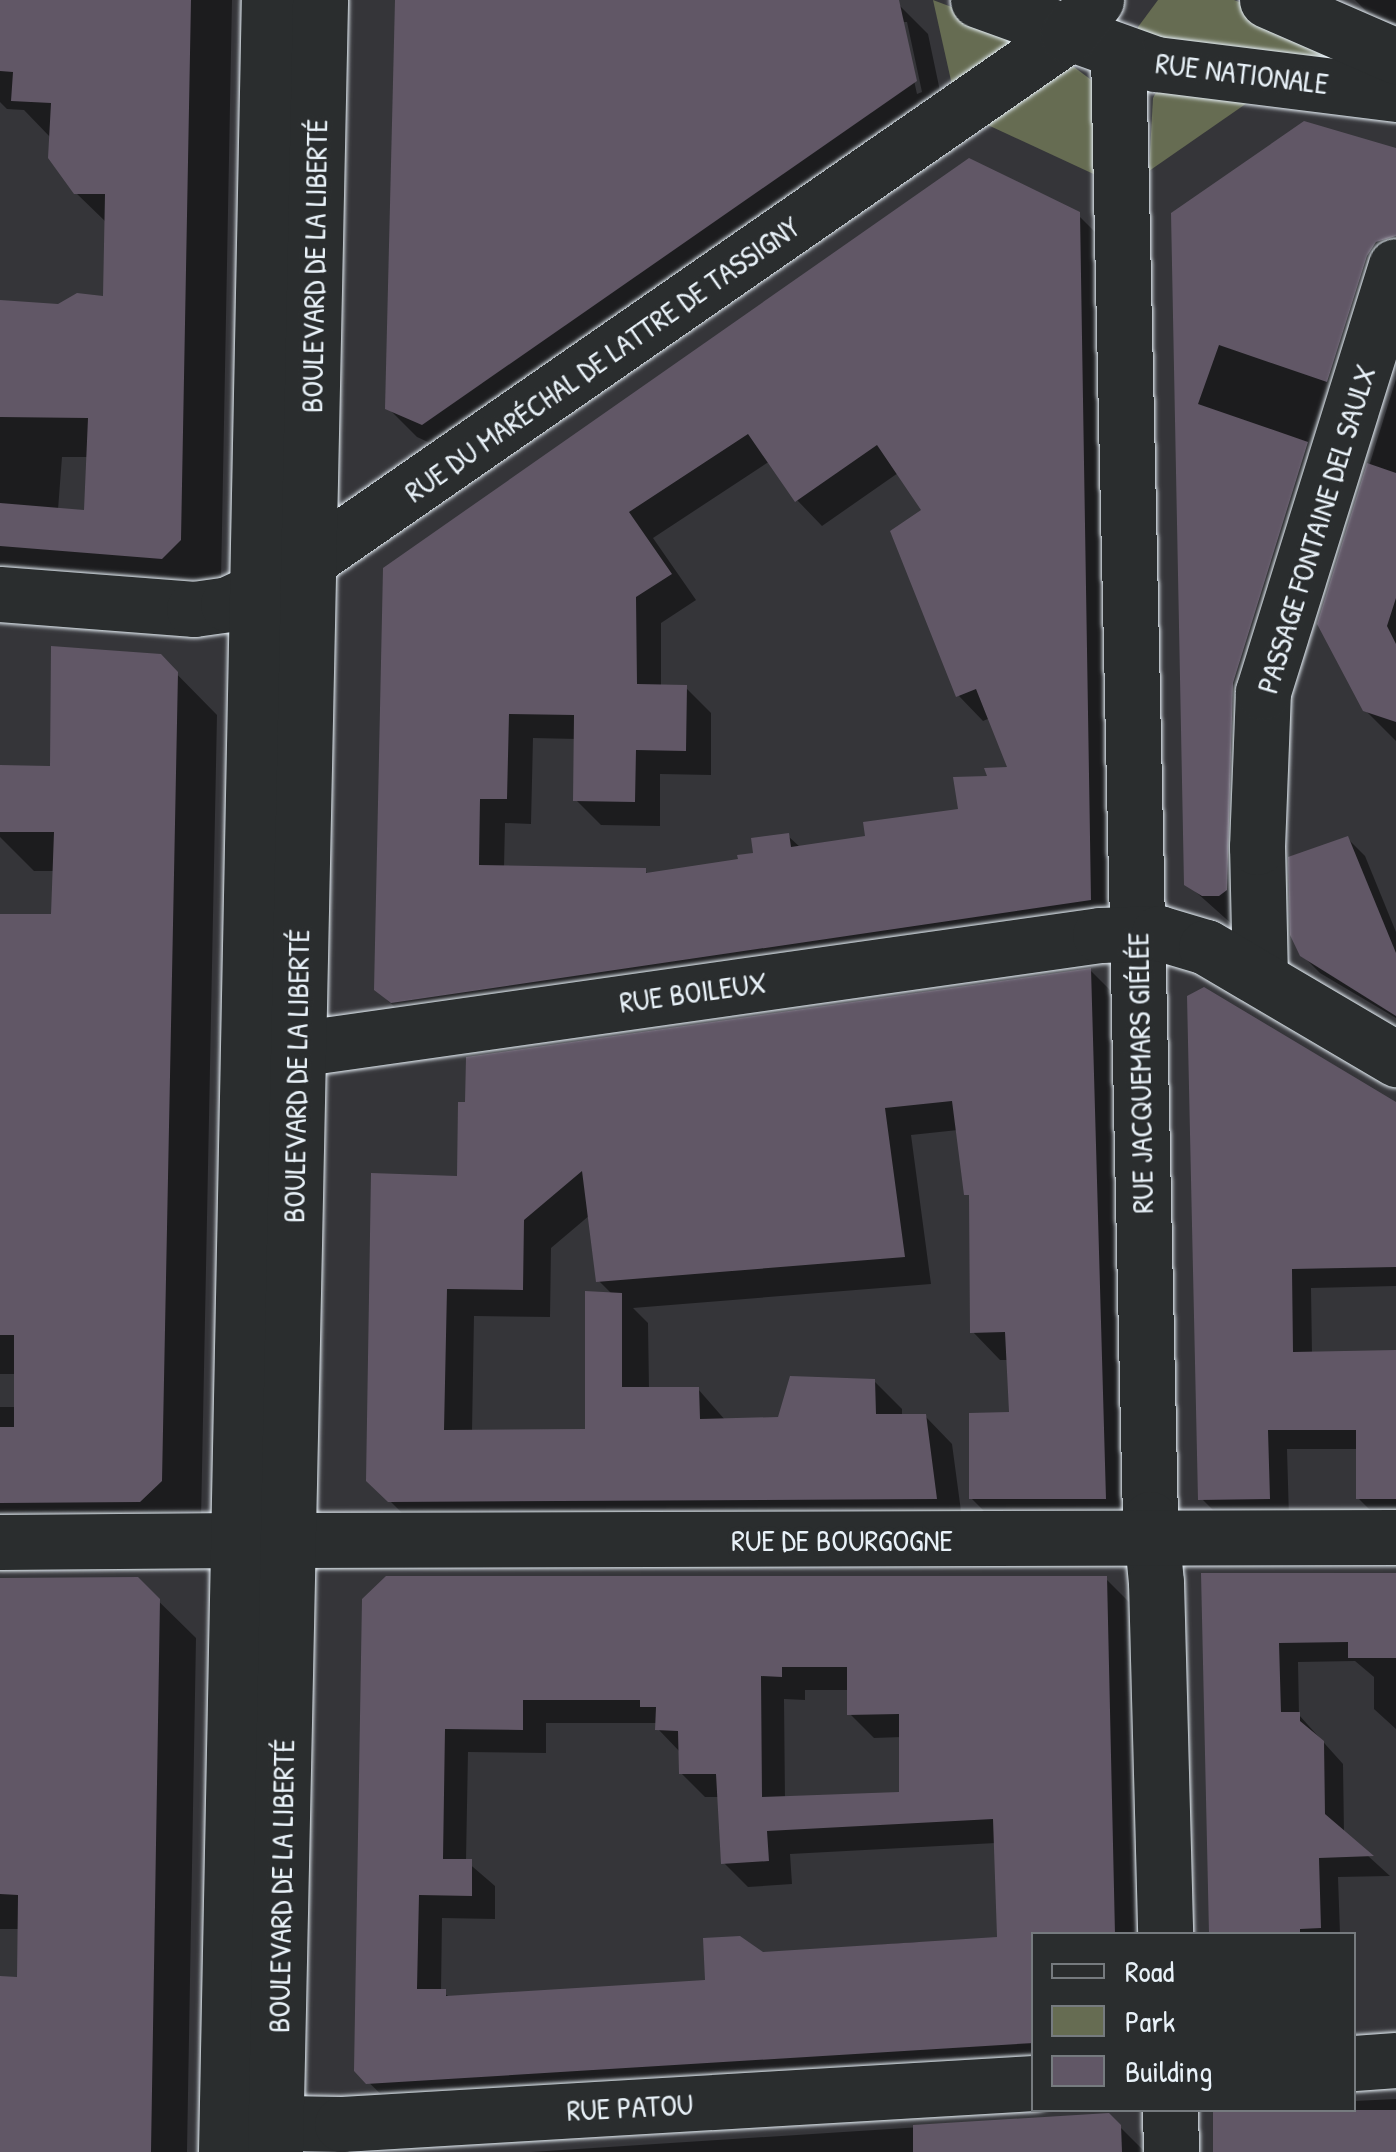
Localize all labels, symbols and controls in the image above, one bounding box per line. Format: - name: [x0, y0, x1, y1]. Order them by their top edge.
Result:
- street label: RUE NATIONALE: [1154, 45, 1330, 101]
- street label: BOULEVARD DE LA LIBERTÉ: [293, 119, 335, 413]
- street label: RUE DU MARÉCHAL DE LATTRE DE TASSIGNY: [398, 208, 806, 510]
- street label: PASSAGE FONTAINE DEL SAULX: [1249, 361, 1383, 697]
- street label: BOULEVARD DE LA LIBERTÉ: [275, 929, 317, 1223]
- street label: RUE JACQUEMARS GIÉLÉE: [1120, 932, 1160, 1214]
- street label: RUE BOILEUX: [617, 964, 769, 1020]
- street label: RUE DE BOURGOGNE: [731, 1522, 953, 1558]
- street label: BOULEVARD DE LA LIBERTÉ: [260, 1739, 302, 2033]
- legend: [1031, 1932, 1356, 2112]
- text: Road: [1125, 1951, 1174, 1991]
- text: Park: [1125, 2001, 1175, 2041]
- text: Building: [1125, 2051, 1212, 2091]
- street label: RUE PATOU: [566, 2086, 694, 2128]

